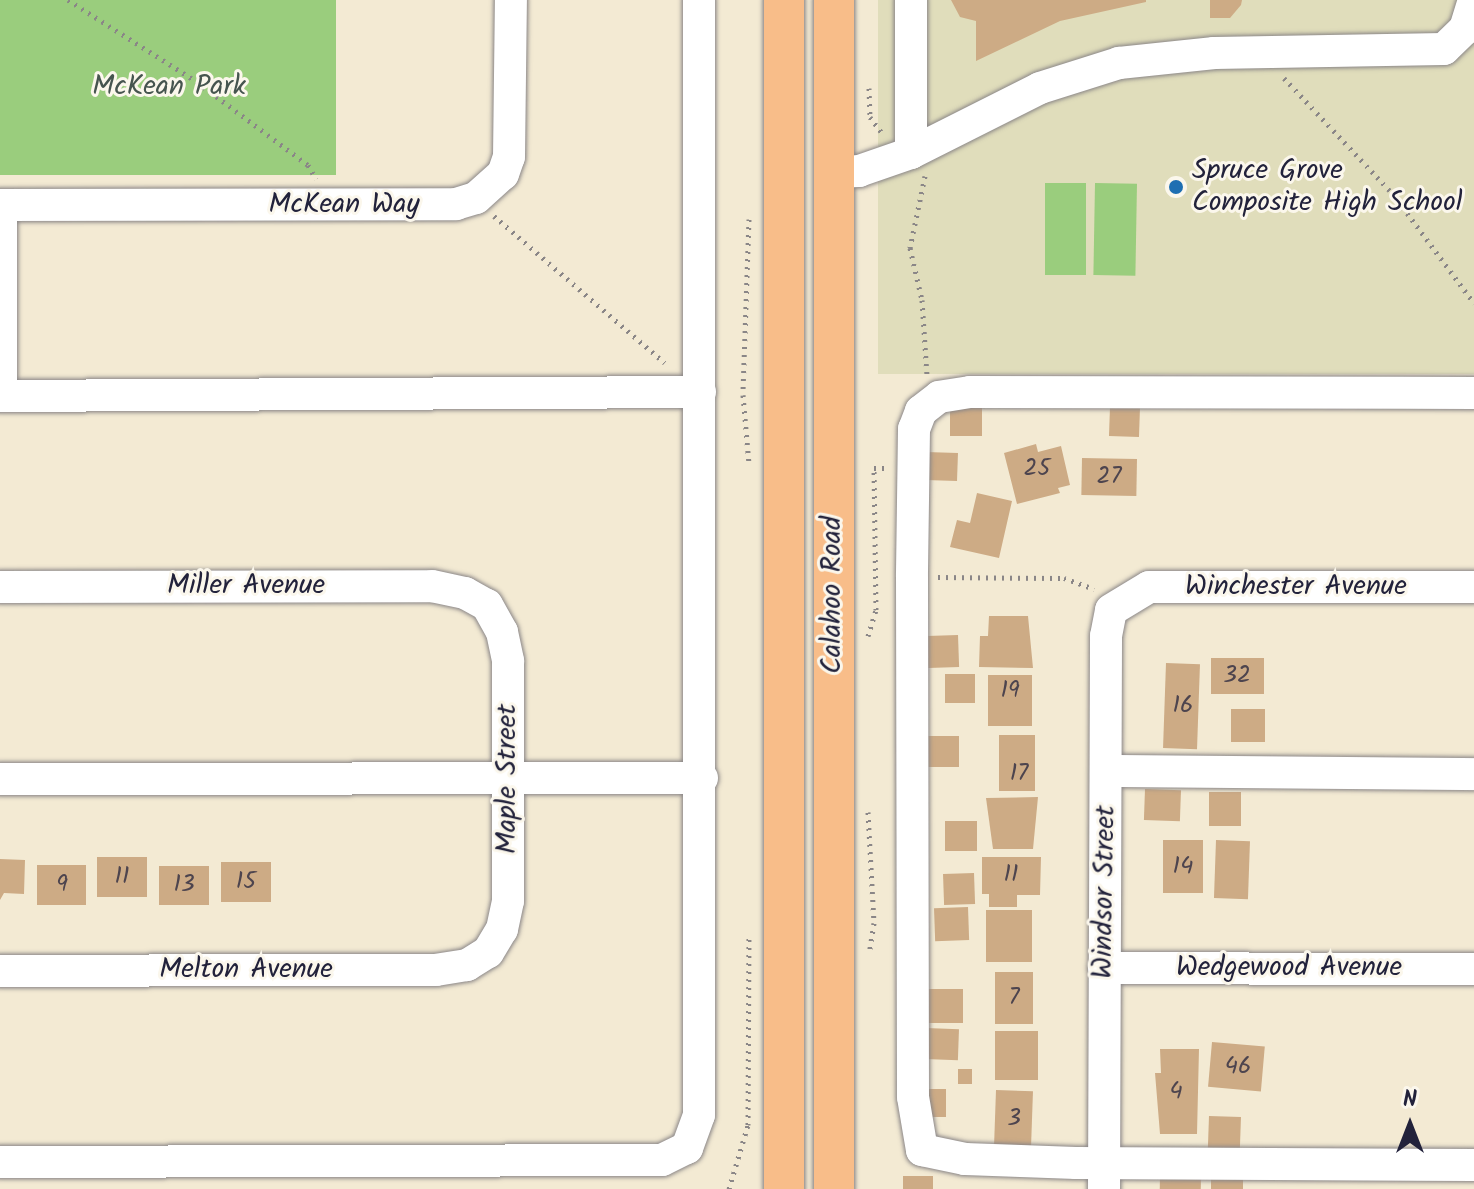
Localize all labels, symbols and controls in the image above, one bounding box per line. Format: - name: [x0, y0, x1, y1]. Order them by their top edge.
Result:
- park label: McKean Park: [92, 70, 246, 104]
- place label: Spruce Grove Composite High School: [1192, 154, 1463, 220]
- marker: Spruce Grove Composite High School: [1167, 178, 1185, 196]
- street label: McKean Way: [268, 188, 420, 222]
- house number: 25: [1024, 455, 1050, 483]
- house number: 27: [1096, 463, 1122, 491]
- street label: Calahoo Road: [816, 516, 850, 674]
- street label: Miller Avenue: [167, 569, 325, 603]
- street label: Winchester Avenue: [1185, 570, 1407, 604]
- house number: 32: [1223, 662, 1251, 690]
- house number: 19: [1000, 677, 1020, 705]
- house number: 16: [1173, 692, 1193, 720]
- street label: Maple Street: [491, 704, 525, 854]
- house number: 17: [1010, 760, 1028, 788]
- street label: Windsor Street: [1087, 805, 1123, 979]
- house number: 14: [1173, 853, 1193, 881]
- house number: 11: [1003, 861, 1019, 889]
- house number: 11: [114, 863, 130, 891]
- house number: 15: [236, 868, 256, 896]
- house number: 9: [56, 871, 68, 899]
- house number: 13: [173, 871, 195, 899]
- street label: Wedgewood Avenue: [1176, 951, 1402, 985]
- street label: Melton Avenue: [159, 953, 333, 987]
- house number: 7: [1008, 984, 1020, 1012]
- house number: 46: [1225, 1053, 1251, 1081]
- house number: 4: [1169, 1078, 1183, 1106]
- text: N: [1403, 1083, 1417, 1118]
- north arrow: [1370, 1085, 1450, 1165]
- house number: 3: [1007, 1105, 1021, 1133]

